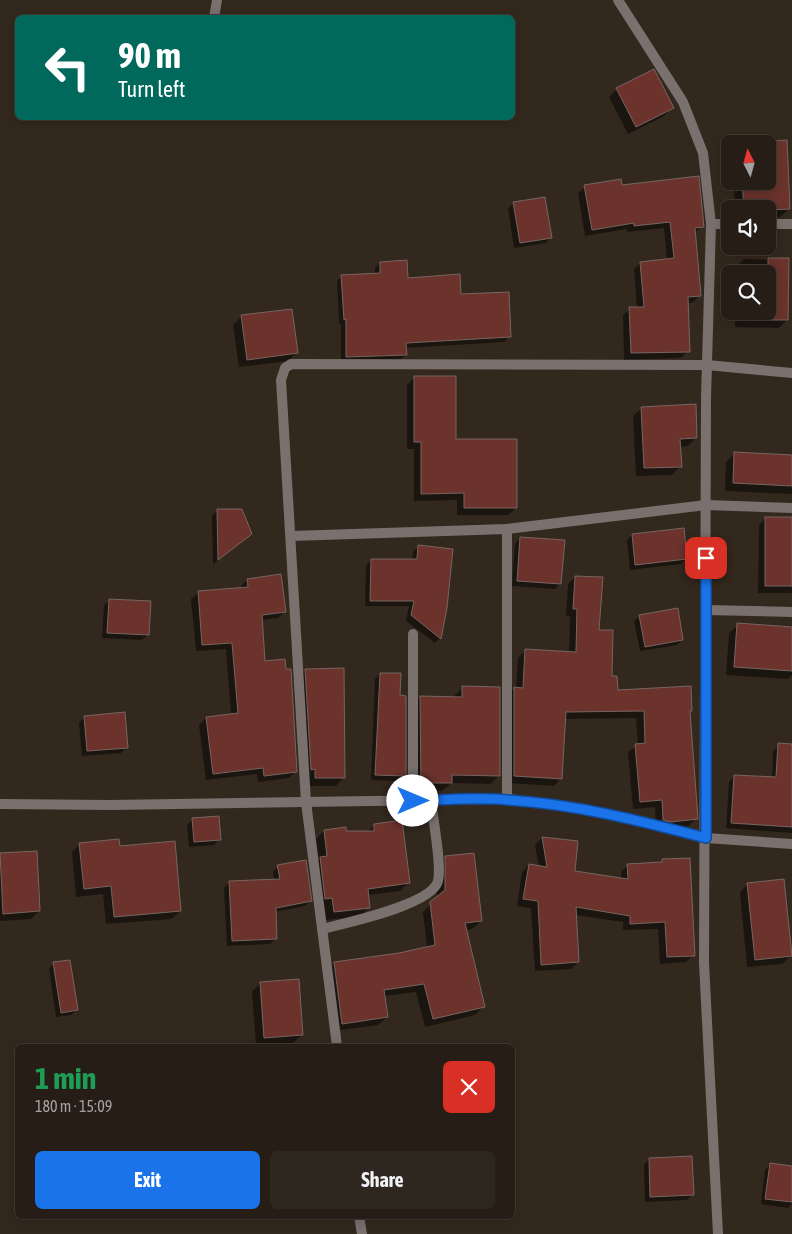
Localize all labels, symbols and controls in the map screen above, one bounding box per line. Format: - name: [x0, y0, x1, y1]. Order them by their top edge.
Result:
- icon: left: [35, 35, 100, 100]
- text: 90 m: [118, 35, 181, 75]
- text: Turn left: [118, 76, 185, 102]
- north arrow: [721, 135, 776, 190]
- map controls: [721, 135, 776, 320]
- button: sound: [721, 200, 776, 255]
- button: search: [721, 265, 776, 320]
- pin: [685, 537, 727, 579]
- icon: arrive: [692, 544, 720, 572]
- position arrow: [386, 774, 438, 826]
- text: 1 min: [35, 1061, 96, 1095]
- button: close: [443, 1061, 495, 1113]
- text: 180 m · 15:09: [35, 1097, 112, 1115]
- button: Exit: [35, 1151, 260, 1209]
- button: Share: [270, 1151, 495, 1209]

